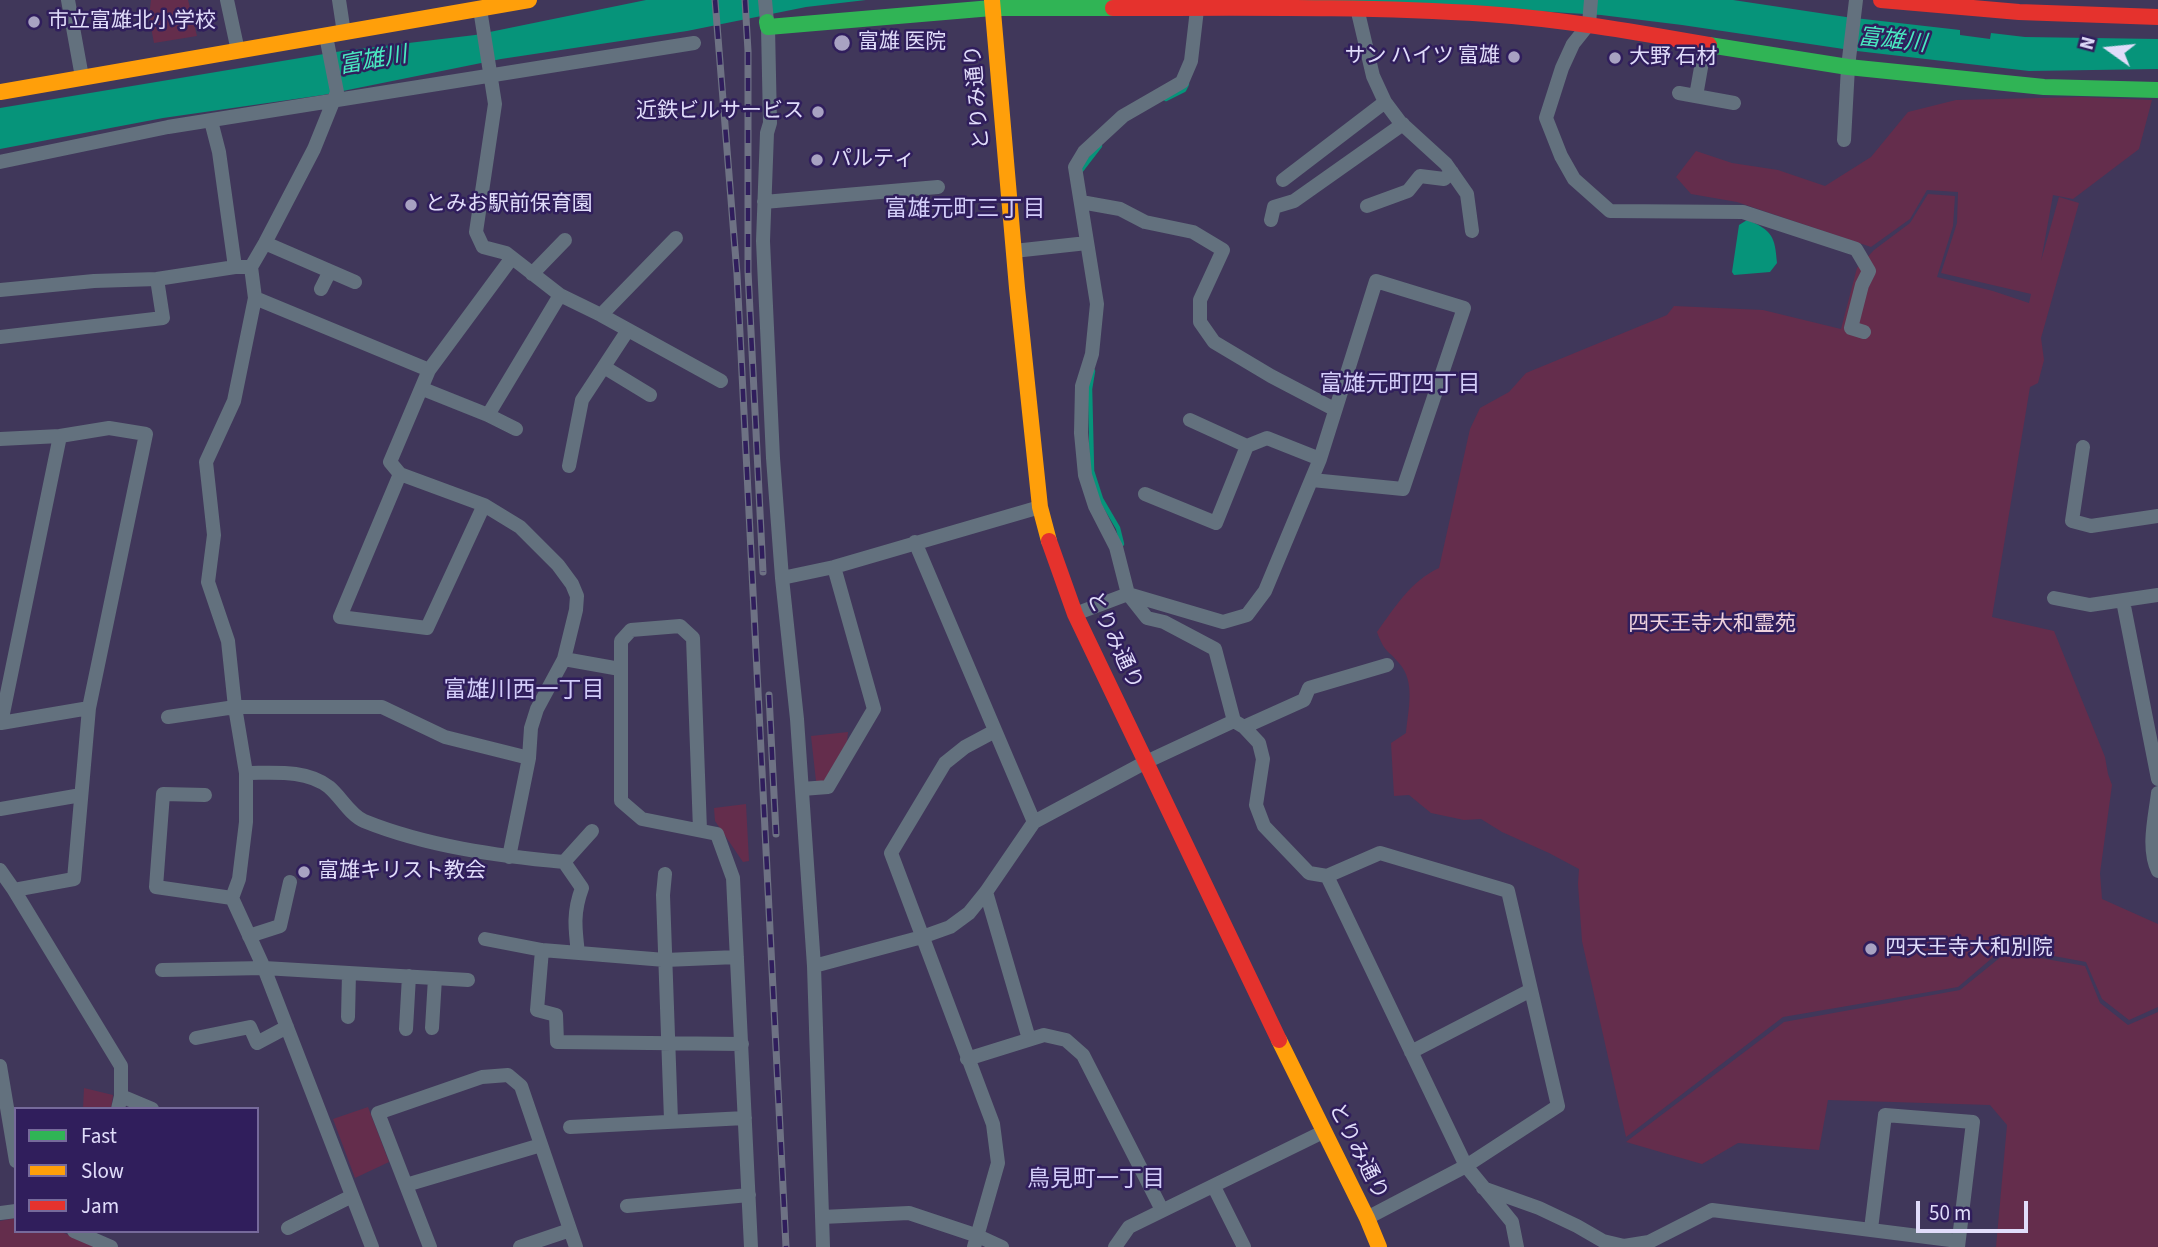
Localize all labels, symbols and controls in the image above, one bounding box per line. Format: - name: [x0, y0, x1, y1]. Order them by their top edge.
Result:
- place label: 市立富雄北小学校: [48, 9, 216, 35]
- marker: 市立富雄北小学校: [26, 14, 42, 30]
- north arrow: [2074, 14, 2144, 84]
- water label: 富雄川: [1856, 25, 1928, 59]
- place label: 富雄 医院: [858, 30, 946, 56]
- marker: 富雄 医院: [832, 33, 852, 53]
- text: N: [2074, 34, 2103, 53]
- water label: 富雄川: [337, 42, 409, 82]
- street label: とりみ通り: [962, 44, 996, 150]
- place label: サン ハイツ 富雄: [1345, 44, 1500, 70]
- place label: 大野 石材: [1629, 45, 1717, 71]
- marker: サン ハイツ 富雄: [1506, 49, 1522, 65]
- marker: 大野 石材: [1607, 50, 1623, 66]
- place label: 近鉄ビルサービス: [636, 99, 804, 125]
- marker: 近鉄ビルサービス: [810, 104, 826, 120]
- place label: パルティ: [831, 147, 915, 173]
- marker: パルティ: [809, 152, 825, 168]
- place label: とみお駅前保育園: [425, 192, 593, 218]
- marker: とみお駅前保育園: [403, 197, 419, 213]
- district label: 富雄元町三丁目: [885, 197, 1045, 225]
- district label: 富雄元町四丁目: [1320, 372, 1480, 400]
- street label: とりみ通り: [1079, 588, 1147, 694]
- park label: 四天王寺大和霊苑: [1628, 612, 1796, 638]
- district label: 富雄川西一丁目: [444, 678, 604, 706]
- place label: 富雄キリスト教会: [318, 859, 486, 885]
- marker: 富雄キリスト教会: [296, 864, 312, 880]
- place label: 四天王寺大和別院: [1885, 936, 2053, 962]
- marker: 四天王寺大和別院: [1863, 941, 1879, 957]
- street label: とりみ通り: [1322, 1100, 1392, 1204]
- legend: [14, 1107, 259, 1233]
- text: Fast: [81, 1121, 117, 1151]
- text: Slow: [81, 1156, 124, 1186]
- district label: 鳥見町一丁目: [1027, 1167, 1165, 1195]
- scale bar: [1920, 1188, 2032, 1232]
- text: Jam: [81, 1191, 119, 1221]
- text: 50 m: [1929, 1198, 1971, 1228]

